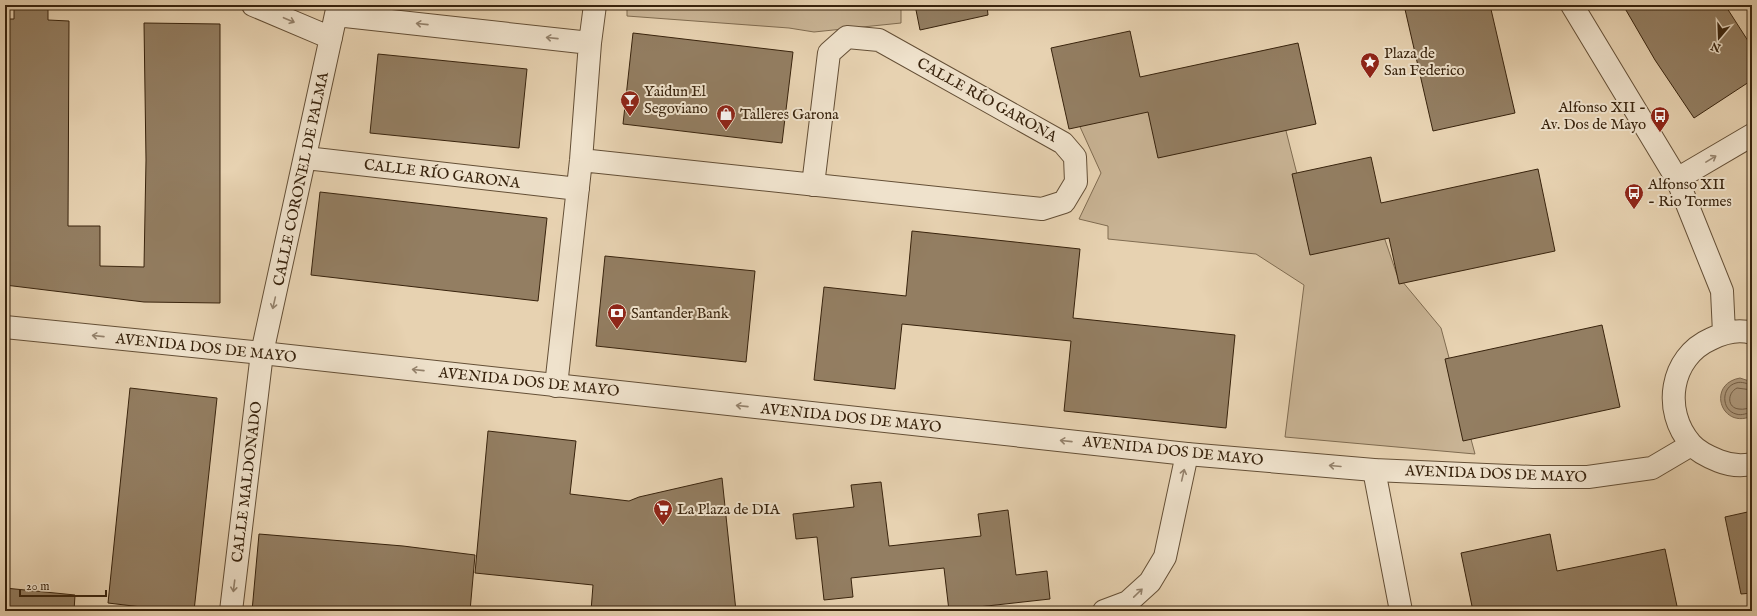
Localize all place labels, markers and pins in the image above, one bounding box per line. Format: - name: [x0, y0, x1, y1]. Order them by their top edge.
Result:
- place label: Plaza de San Federico: [1384, 44, 1465, 80]
- place icon: Plaza de San Federico: [1359, 51, 1381, 79]
- place label: Yaidun El Segoviano: [644, 82, 708, 118]
- bar icon: Yaidun El Segoviano: [619, 89, 641, 117]
- place label: Alfonso XII - Av. Dos de Mayo: [1540, 98, 1646, 134]
- shop icon: Talleres Garona: [715, 103, 737, 131]
- place label: Talleres Garona: [740, 105, 839, 124]
- bus stop icon: Alfonso XII - Av. Dos de Mayo: [1649, 105, 1671, 133]
- place label: Alfonso XII - Rio Tormes: [1647, 175, 1732, 211]
- bus stop icon: Alfonso XII - Rio Tormes: [1623, 182, 1645, 210]
- bank icon: Santander Bank: [606, 302, 628, 330]
- place label: Santander Bank: [631, 304, 730, 323]
- supermarket icon: La Plaza de DIA: [652, 498, 674, 526]
- place label: La Plaza de DIA: [677, 500, 781, 519]

